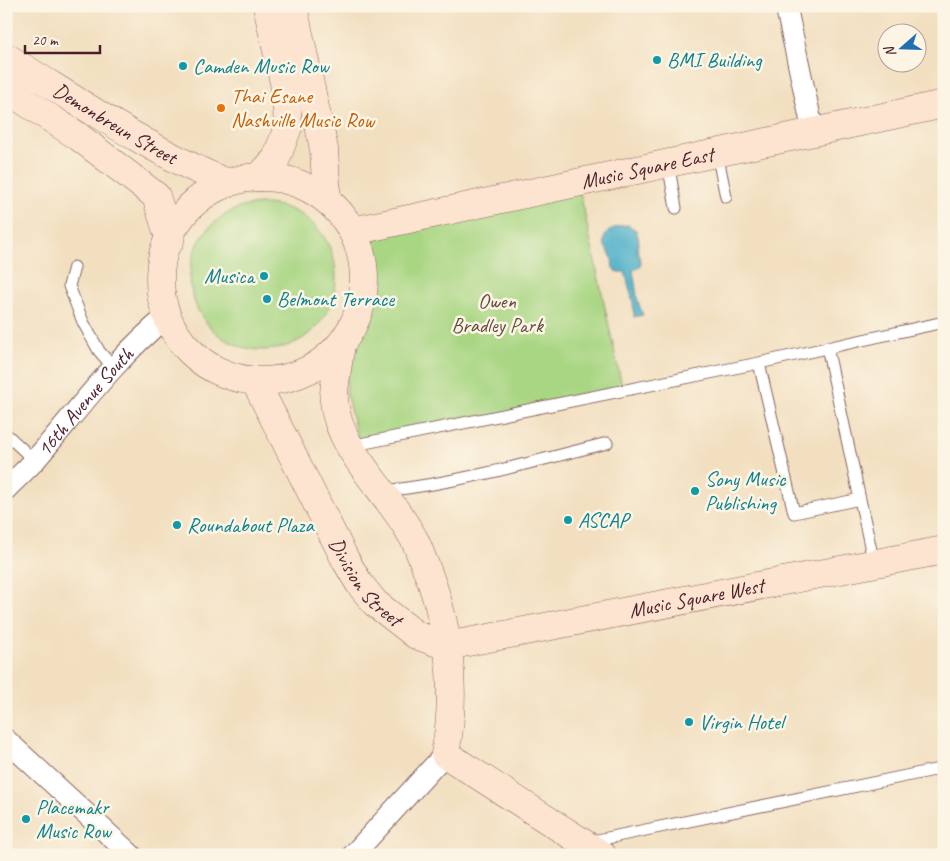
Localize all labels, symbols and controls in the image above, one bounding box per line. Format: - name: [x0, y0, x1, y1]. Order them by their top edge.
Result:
- scale bar: [25, 22, 100, 54]
- north arrow: [878, 22, 928, 72]
- text: 20 m: [32, 31, 59, 50]
- text: N: [880, 43, 900, 59]
- place label: BMI Building: [667, 47, 763, 73]
- place label: Camden Music Row: [193, 53, 331, 79]
- marker: BMI Building: [651, 54, 663, 66]
- marker: Camden Music Row: [177, 60, 189, 72]
- street label: Demonbreun Street: [49, 77, 183, 171]
- place label: Thai Esane Nashville Music Row: [231, 83, 377, 133]
- marker: Thai Esane Nashville Music Row: [215, 102, 227, 114]
- street label: Music Square East: [579, 140, 719, 195]
- place label: Musica: [204, 263, 256, 289]
- marker: Musica: [258, 270, 270, 282]
- place label: Belmont Terrace: [277, 286, 395, 312]
- park label: Owen Bradley Park: [451, 288, 544, 338]
- marker: Belmont Terrace: [261, 293, 273, 305]
- street label: 16th Avenue South: [31, 340, 140, 461]
- place label: Sony Music Publishing: [705, 466, 787, 516]
- marker: Sony Music Publishing: [689, 485, 701, 497]
- place label: ASCAP: [578, 507, 631, 533]
- place label: Roundabout Plaza: [187, 512, 315, 538]
- marker: ASCAP: [562, 514, 574, 526]
- marker: Roundabout Plaza: [171, 519, 183, 531]
- street label: Division Street: [323, 533, 409, 634]
- street label: Music Square West: [627, 571, 769, 624]
- place label: Virgin Hotel: [699, 709, 787, 735]
- marker: Virgin Hotel: [683, 716, 695, 728]
- place label: Placemakr Music Row: [36, 794, 113, 844]
- marker: Placemakr Music Row: [20, 813, 32, 825]

